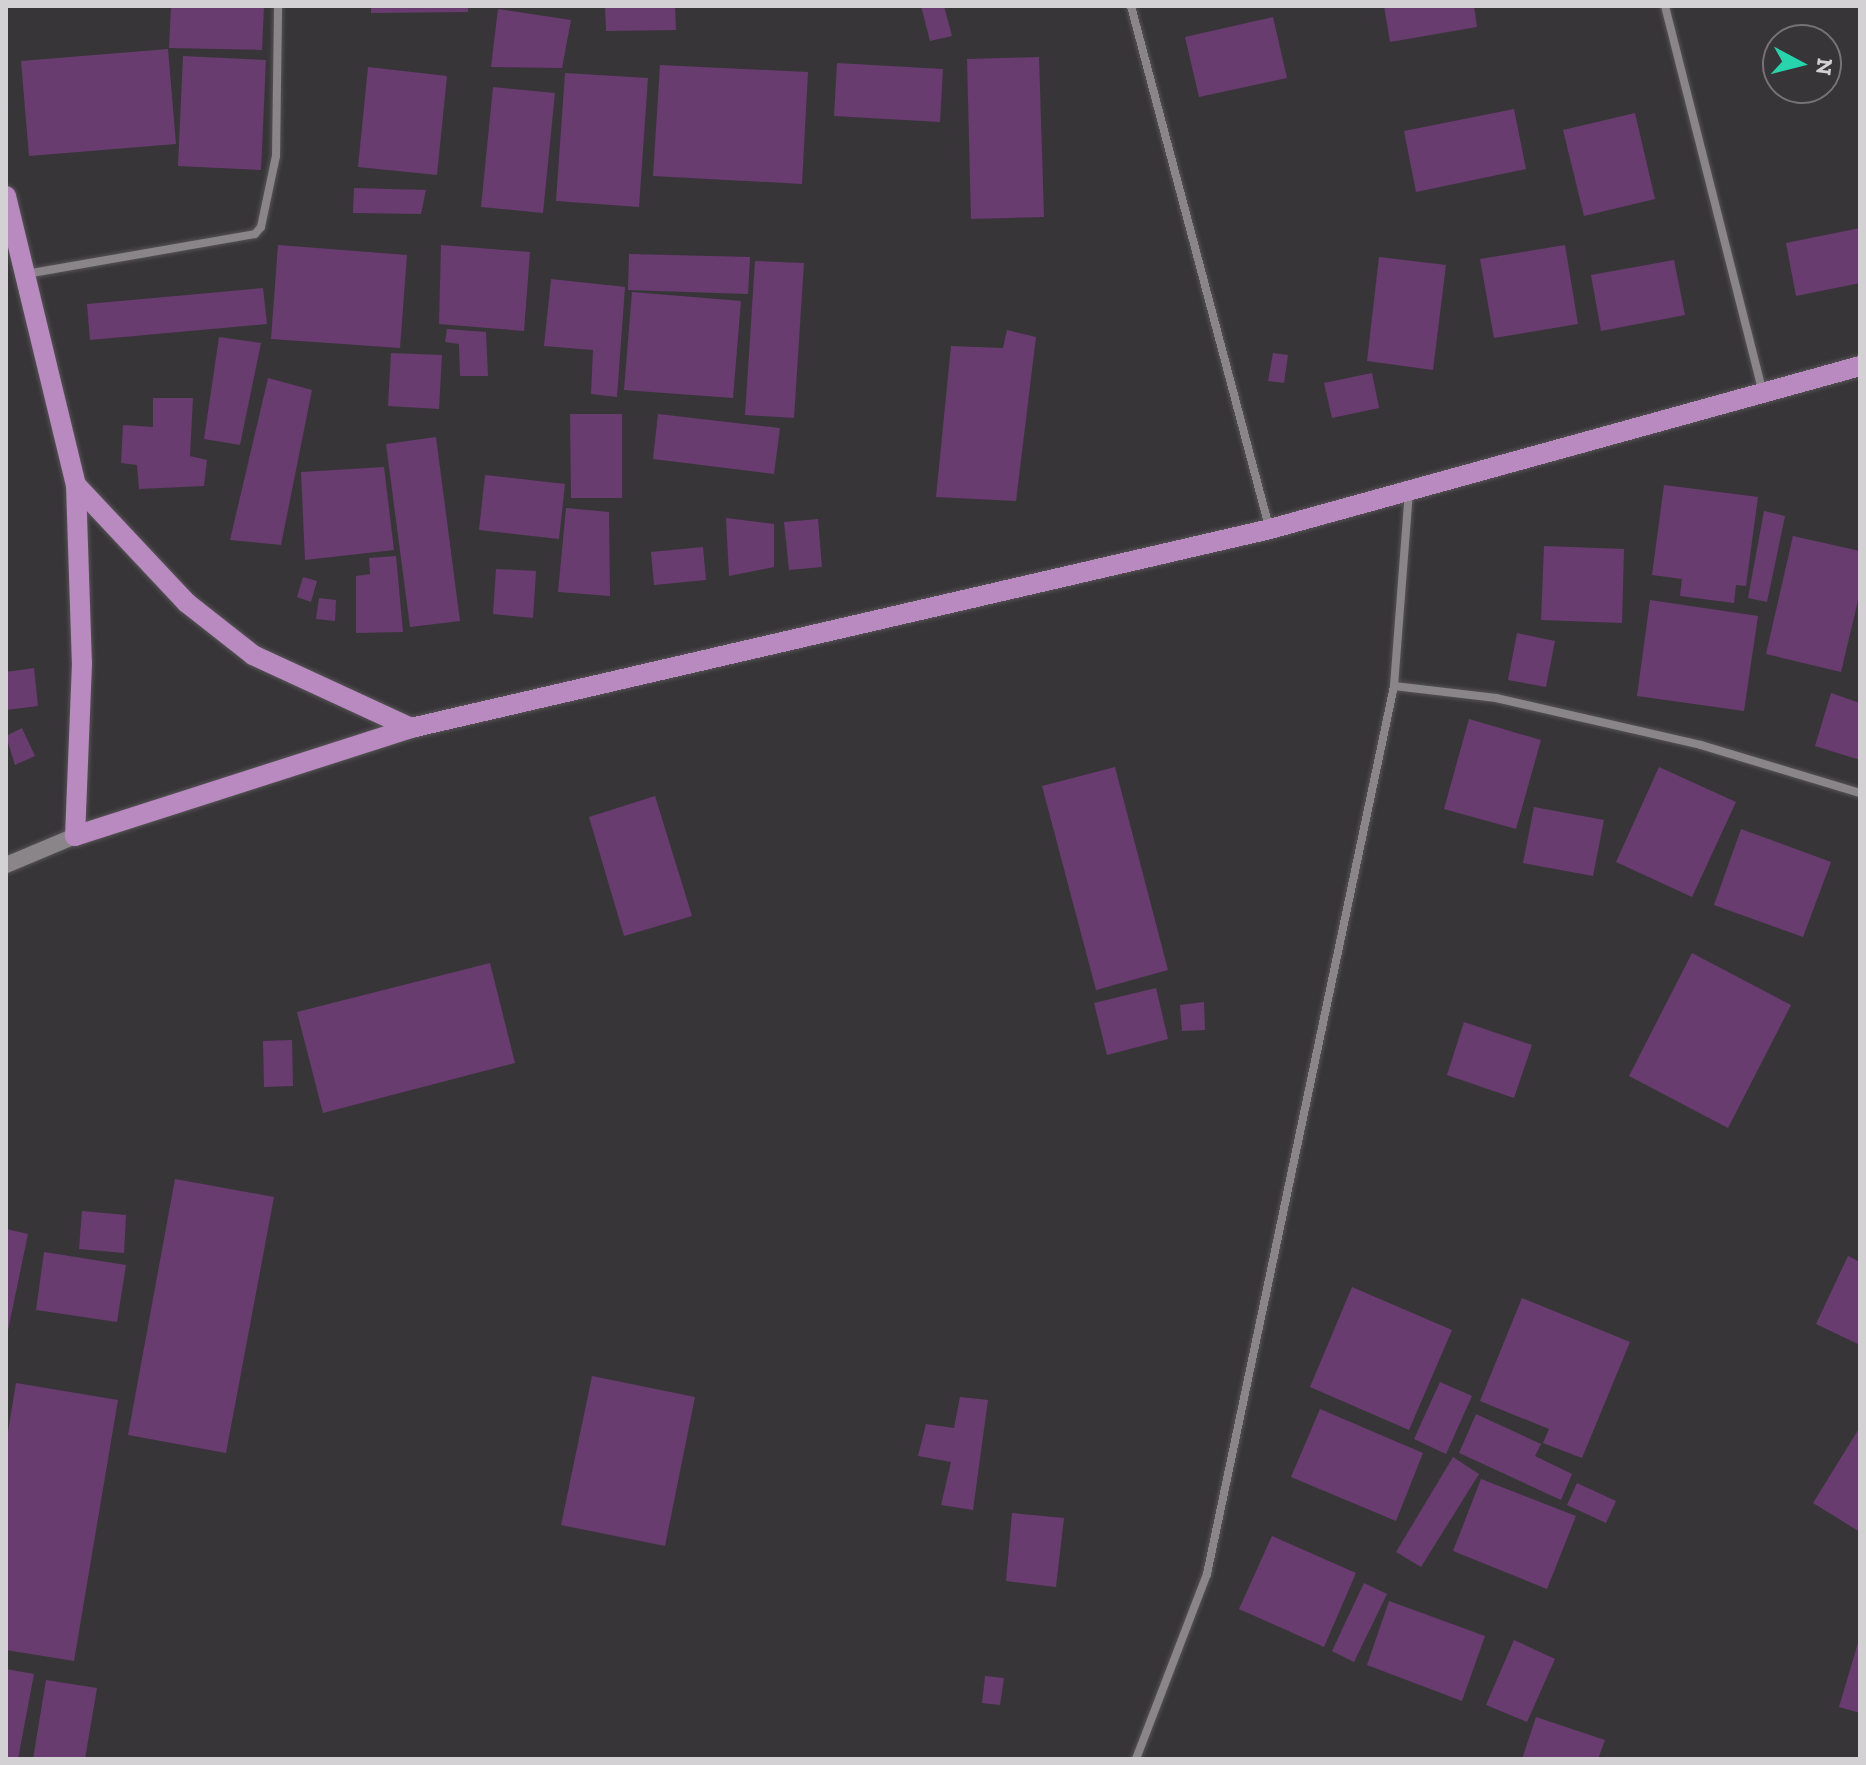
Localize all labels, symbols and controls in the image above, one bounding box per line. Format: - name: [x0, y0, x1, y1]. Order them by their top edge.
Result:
- north arrow: [1762, 24, 1842, 104]
- text: N: [1810, 57, 1839, 77]

